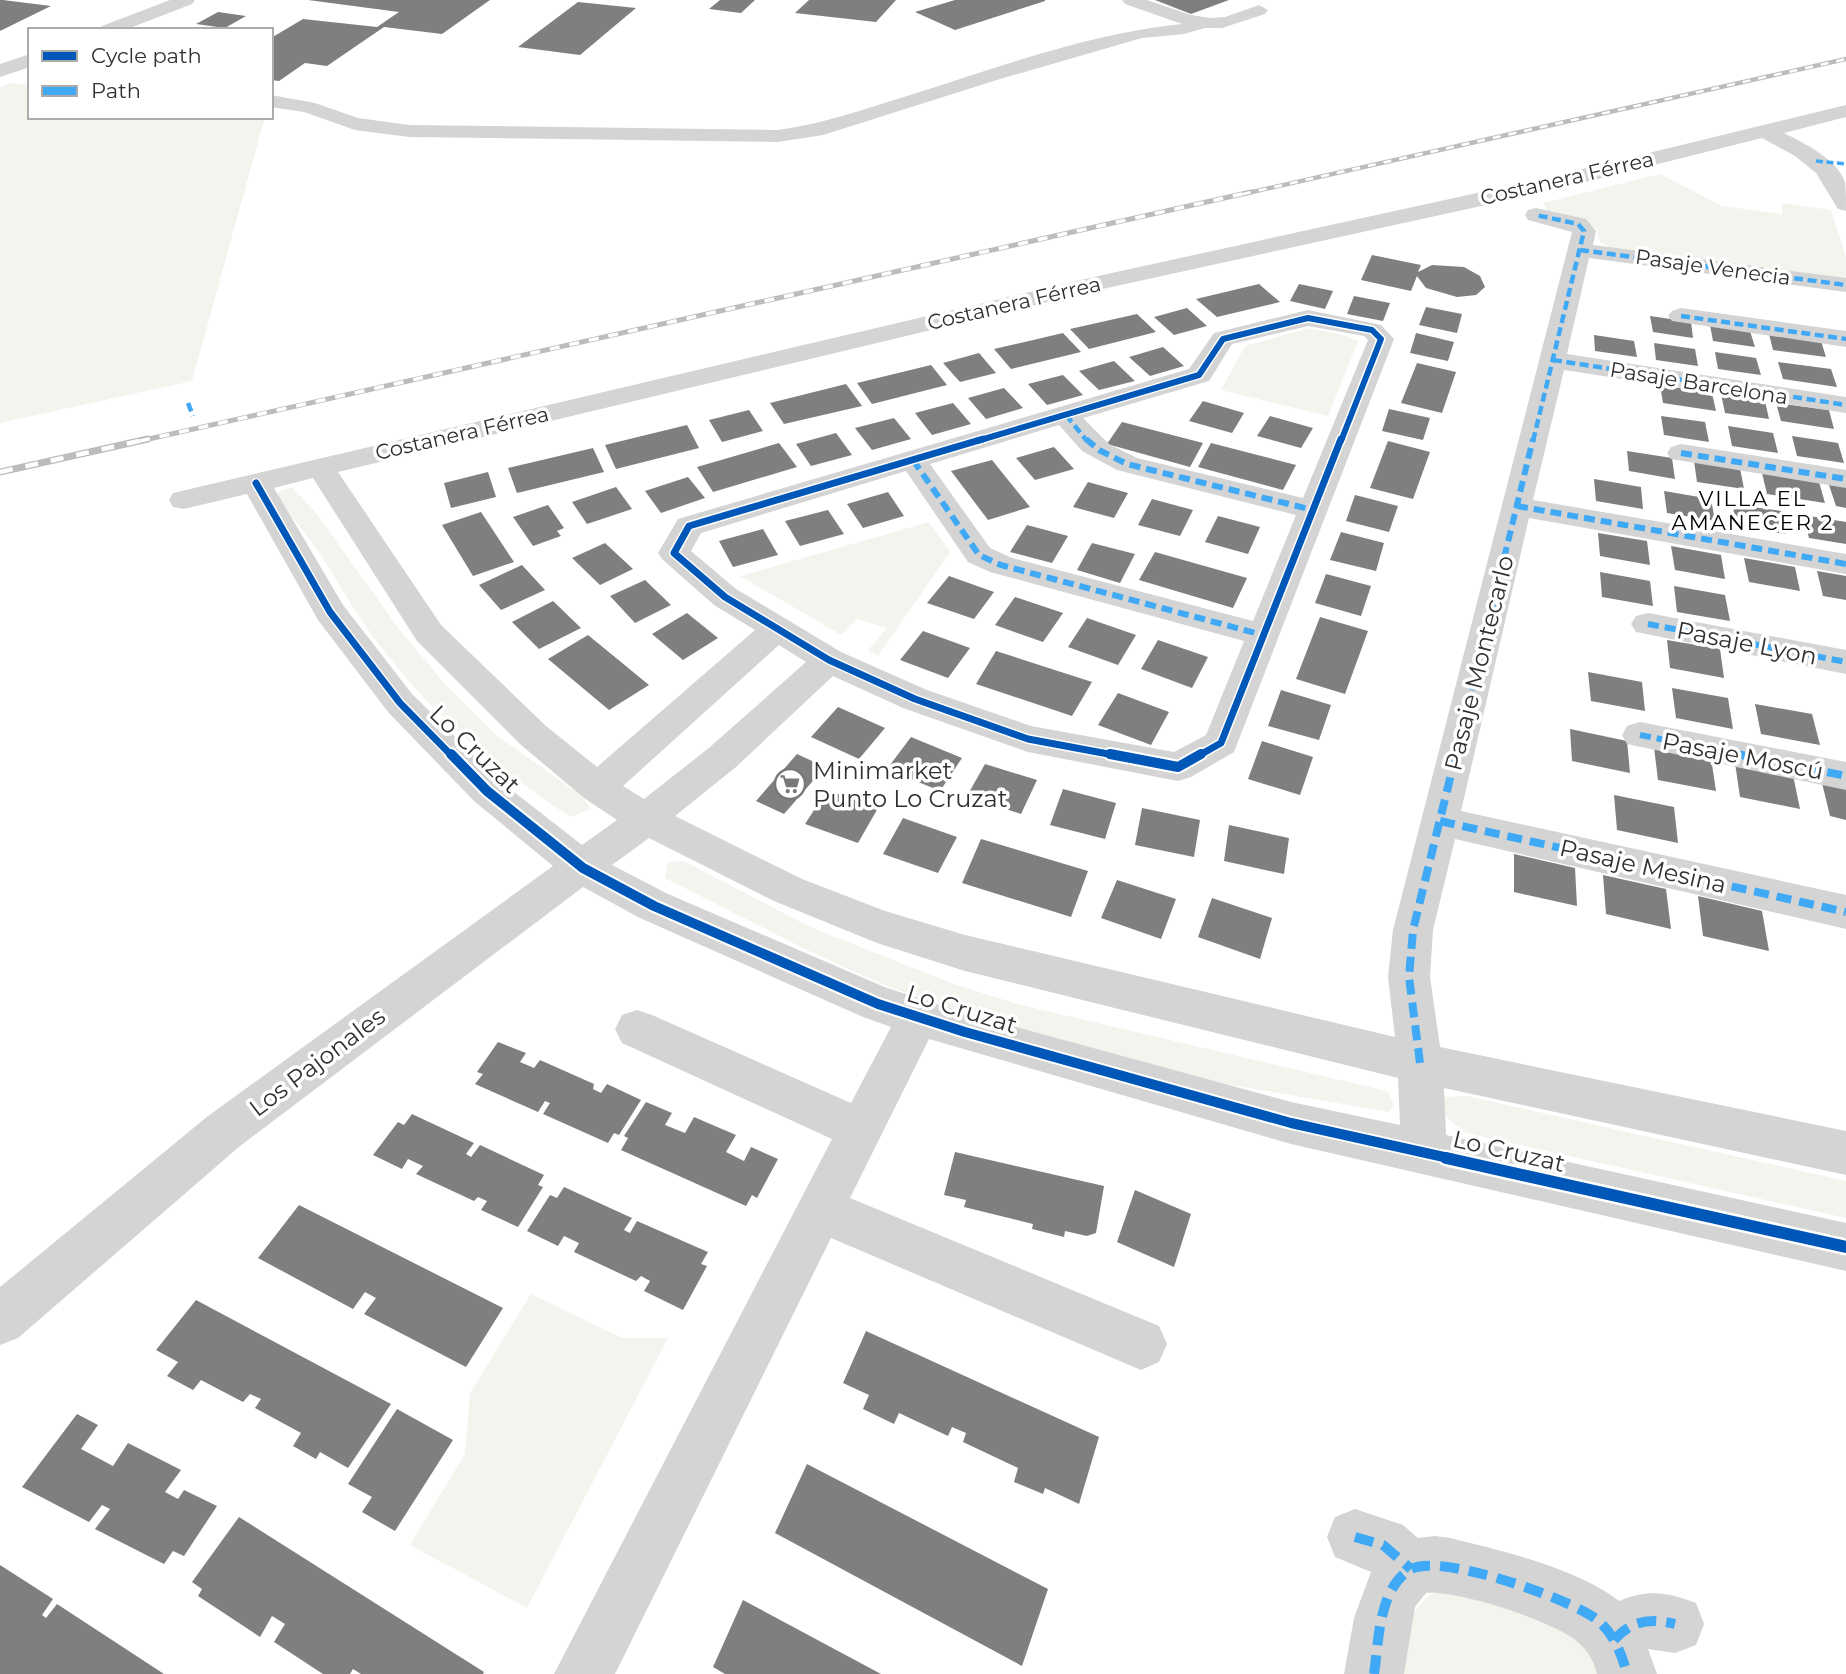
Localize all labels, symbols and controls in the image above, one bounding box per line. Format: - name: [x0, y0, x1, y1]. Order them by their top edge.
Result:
- legend: [28, 28, 273, 119]
- text: Cycle path: [91, 43, 202, 68]
- text: Path: [91, 78, 141, 103]
- street label: Costanera Férrea: [1478, 146, 1656, 210]
- street label: Pasaje Venecia: [1634, 244, 1792, 290]
- street label: Costanera Férrea: [925, 271, 1103, 335]
- street label: Pasaje Barcelona: [1608, 357, 1790, 409]
- street label: Costanera Férrea: [373, 401, 551, 465]
- district label: VILLA EL AMANECER 2: [1672, 486, 1834, 535]
- street label: Pasaje Montecarlo: [1438, 552, 1520, 774]
- street label: Pasaje Lyon: [1674, 615, 1820, 671]
- street label: Lo Cruzat: [424, 699, 526, 799]
- street label: Pasaje Moscú: [1660, 726, 1826, 786]
- place label: Minimarket Punto Lo Cruzat: [813, 756, 1008, 813]
- supermarket icon: Minimarket Punto Lo Cruzat: [773, 767, 807, 801]
- street label: Pasaje Mesina: [1557, 833, 1729, 899]
- street label: Lo Cruzat: [903, 978, 1021, 1040]
- street label: Los Pajonales: [243, 1001, 391, 1123]
- street label: Lo Cruzat: [1450, 1124, 1568, 1178]

